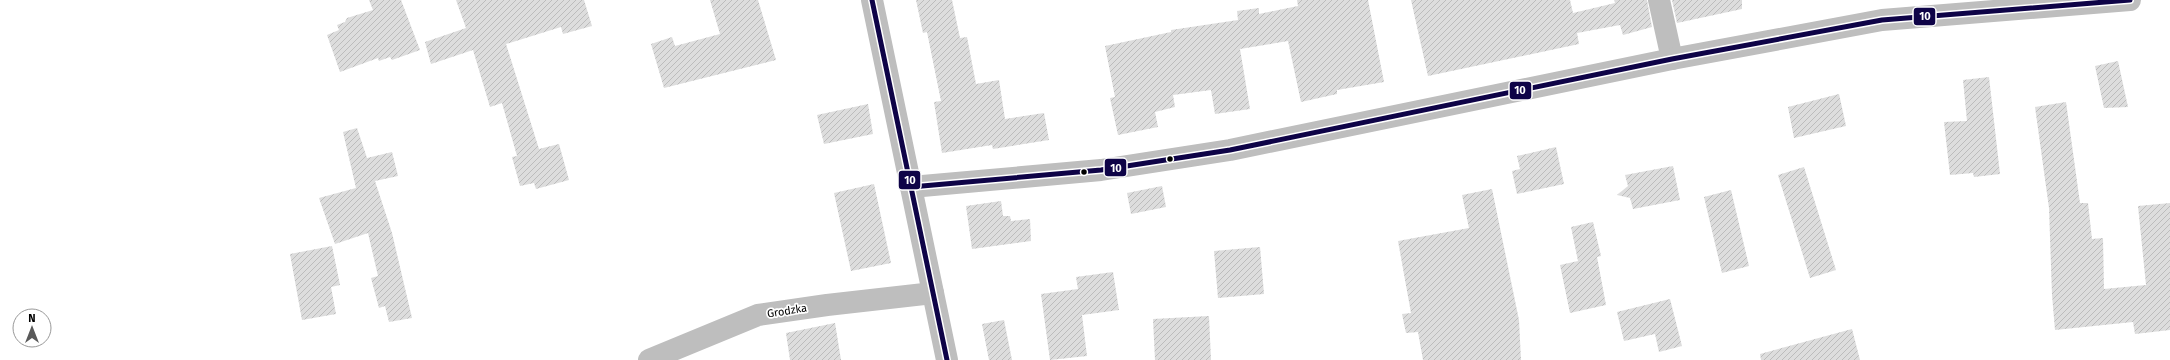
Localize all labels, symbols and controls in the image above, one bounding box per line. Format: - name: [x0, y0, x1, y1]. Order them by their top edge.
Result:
- line badge: 10: [1913, 7, 1936, 26]
- text: 10: [1919, 10, 1931, 23]
- line badge: 10: [1509, 81, 1532, 100]
- text: 10: [1514, 84, 1526, 97]
- unlabelled marker: [1165, 154, 1175, 164]
- line badge: 10: [1104, 158, 1127, 177]
- text: 10: [1110, 162, 1122, 175]
- unlabelled marker: [1079, 167, 1089, 177]
- line badge: 10: [898, 170, 921, 190]
- text: 10: [904, 174, 916, 187]
- street label: Grodzka: [766, 301, 808, 321]
- north arrow: [12, 308, 52, 348]
- text: N: [28, 312, 36, 325]

